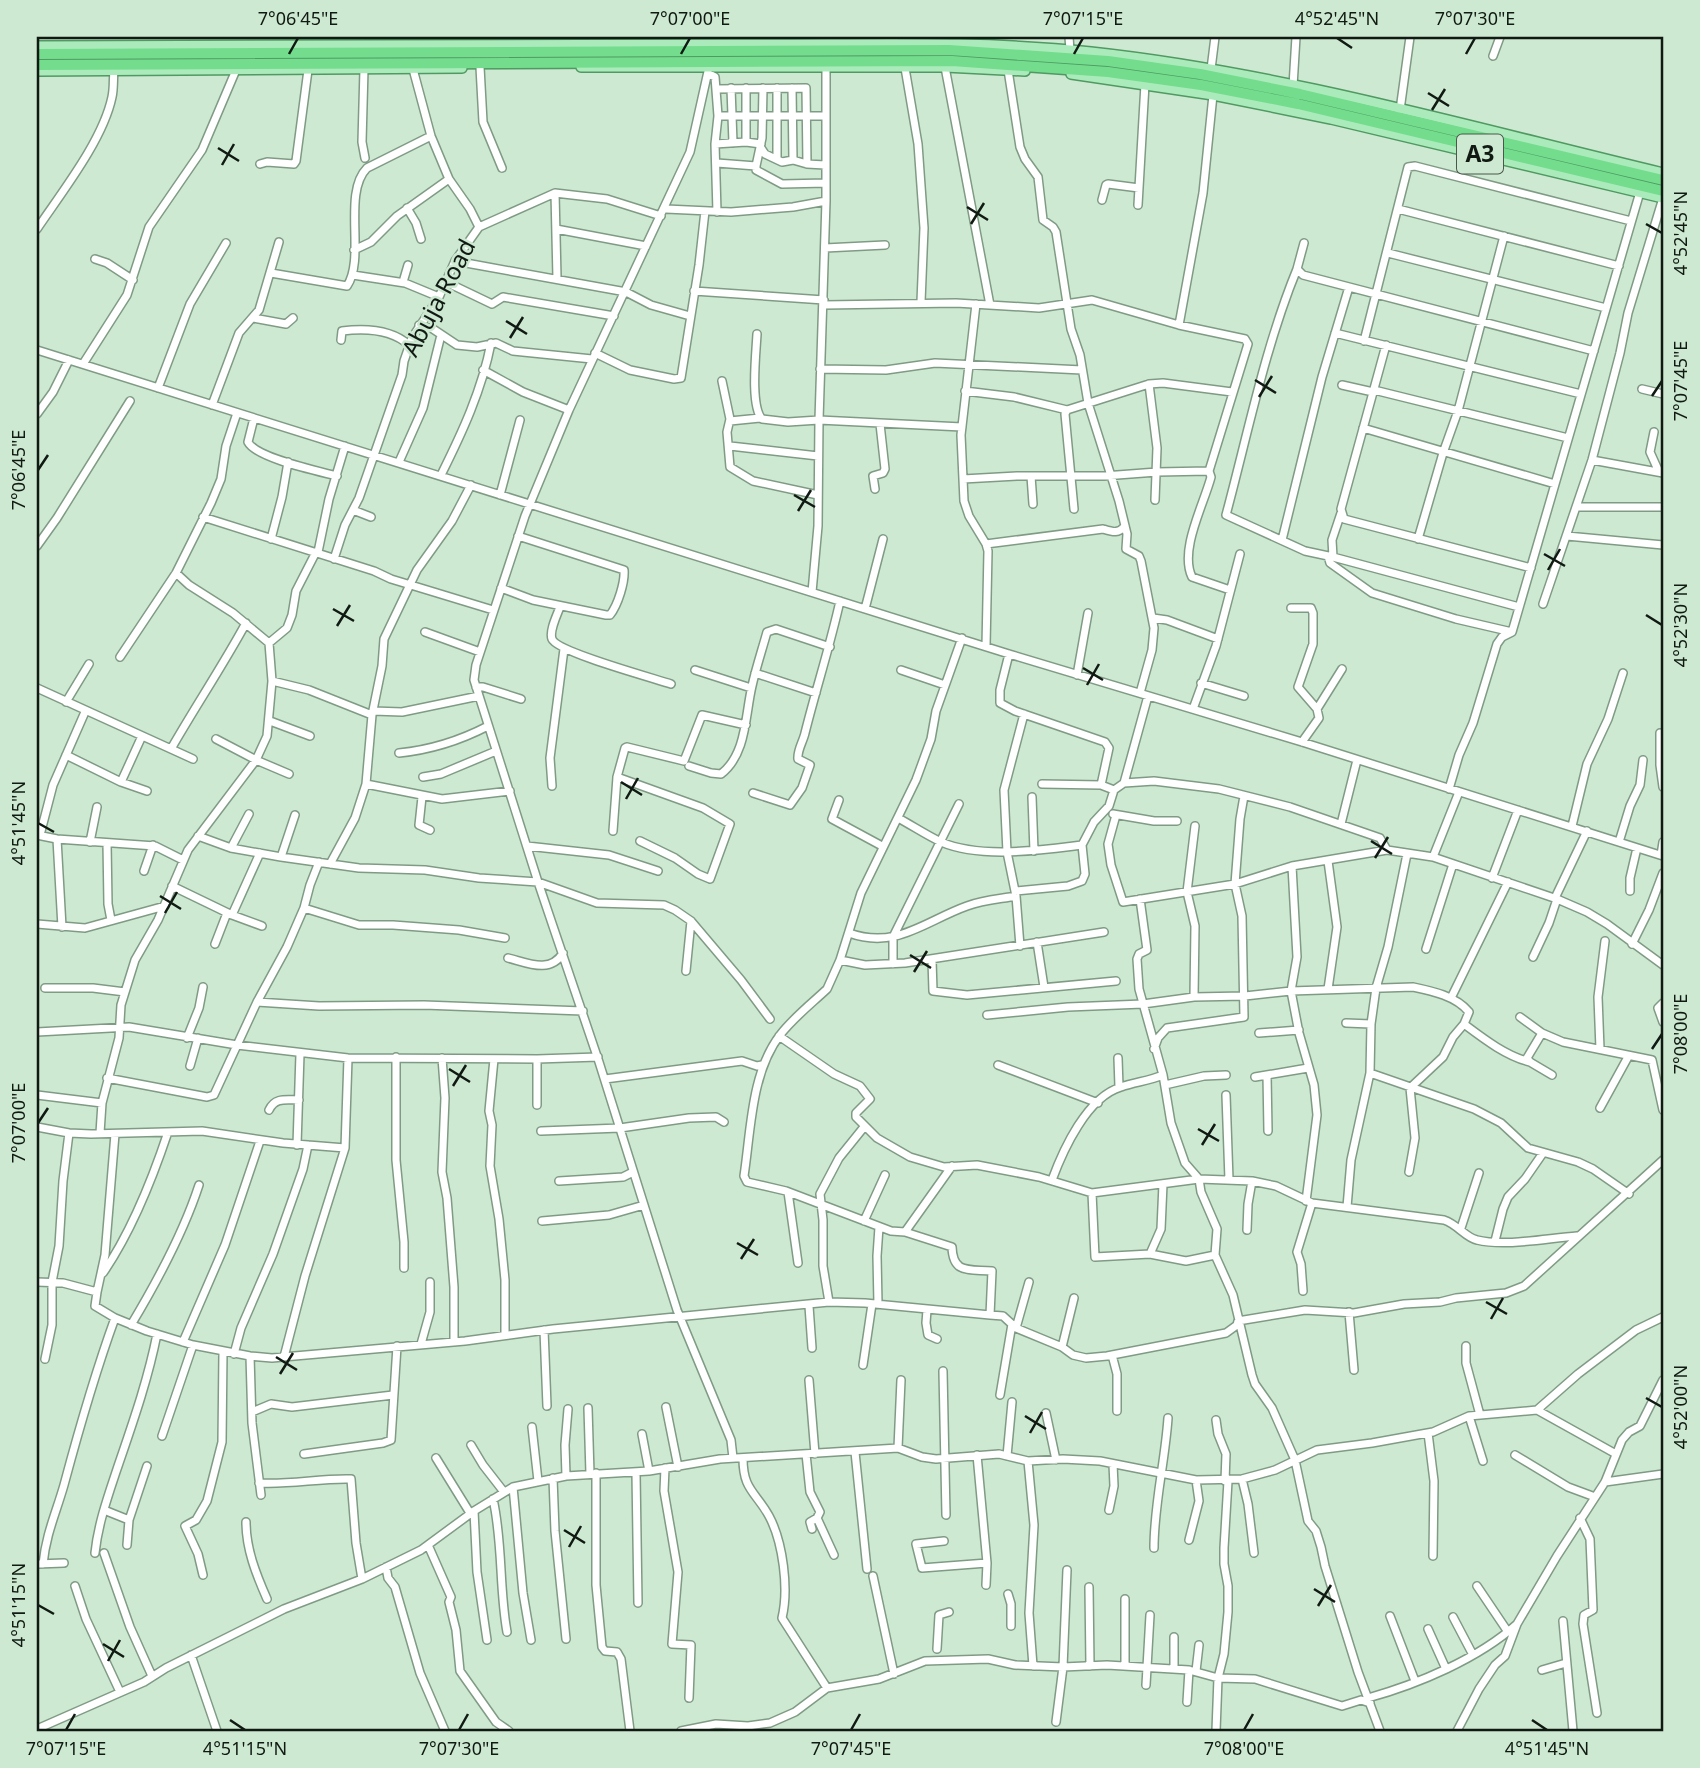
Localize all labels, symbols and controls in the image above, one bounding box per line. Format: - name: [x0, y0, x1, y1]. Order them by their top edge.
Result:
- text: 7°06'45"E: [258, 6, 338, 30]
- text: 7°07'00"E: [650, 6, 730, 30]
- text: 7°07'15"E: [1043, 6, 1123, 30]
- text: 4°52'45"N: [1295, 6, 1379, 30]
- text: 7°07'30"E: [1435, 6, 1515, 30]
- road number: A3: [1457, 134, 1503, 174]
- text: 4°52'45"N: [1668, 191, 1692, 275]
- street label: Abuja Road: [393, 233, 482, 362]
- text: 7°07'45"E: [1668, 341, 1692, 421]
- text: 7°06'45"E: [6, 430, 30, 510]
- text: 4°52'30"N: [1668, 583, 1692, 667]
- text: 4°51'45"N: [6, 781, 30, 865]
- text: 7°08'00"E: [1668, 994, 1692, 1074]
- text: 7°07'00"E: [6, 1083, 30, 1163]
- text: 4°52'00"N: [1668, 1365, 1692, 1449]
- text: 4°51'15"N: [6, 1563, 30, 1647]
- text: 7°07'15"E: [26, 1736, 106, 1760]
- text: 4°51'15"N: [203, 1736, 287, 1760]
- text: 7°07'30"E: [419, 1736, 499, 1760]
- text: 7°07'45"E: [811, 1736, 891, 1760]
- text: 7°08'00"E: [1204, 1736, 1284, 1760]
- text: 4°51'45"N: [1505, 1736, 1589, 1760]

